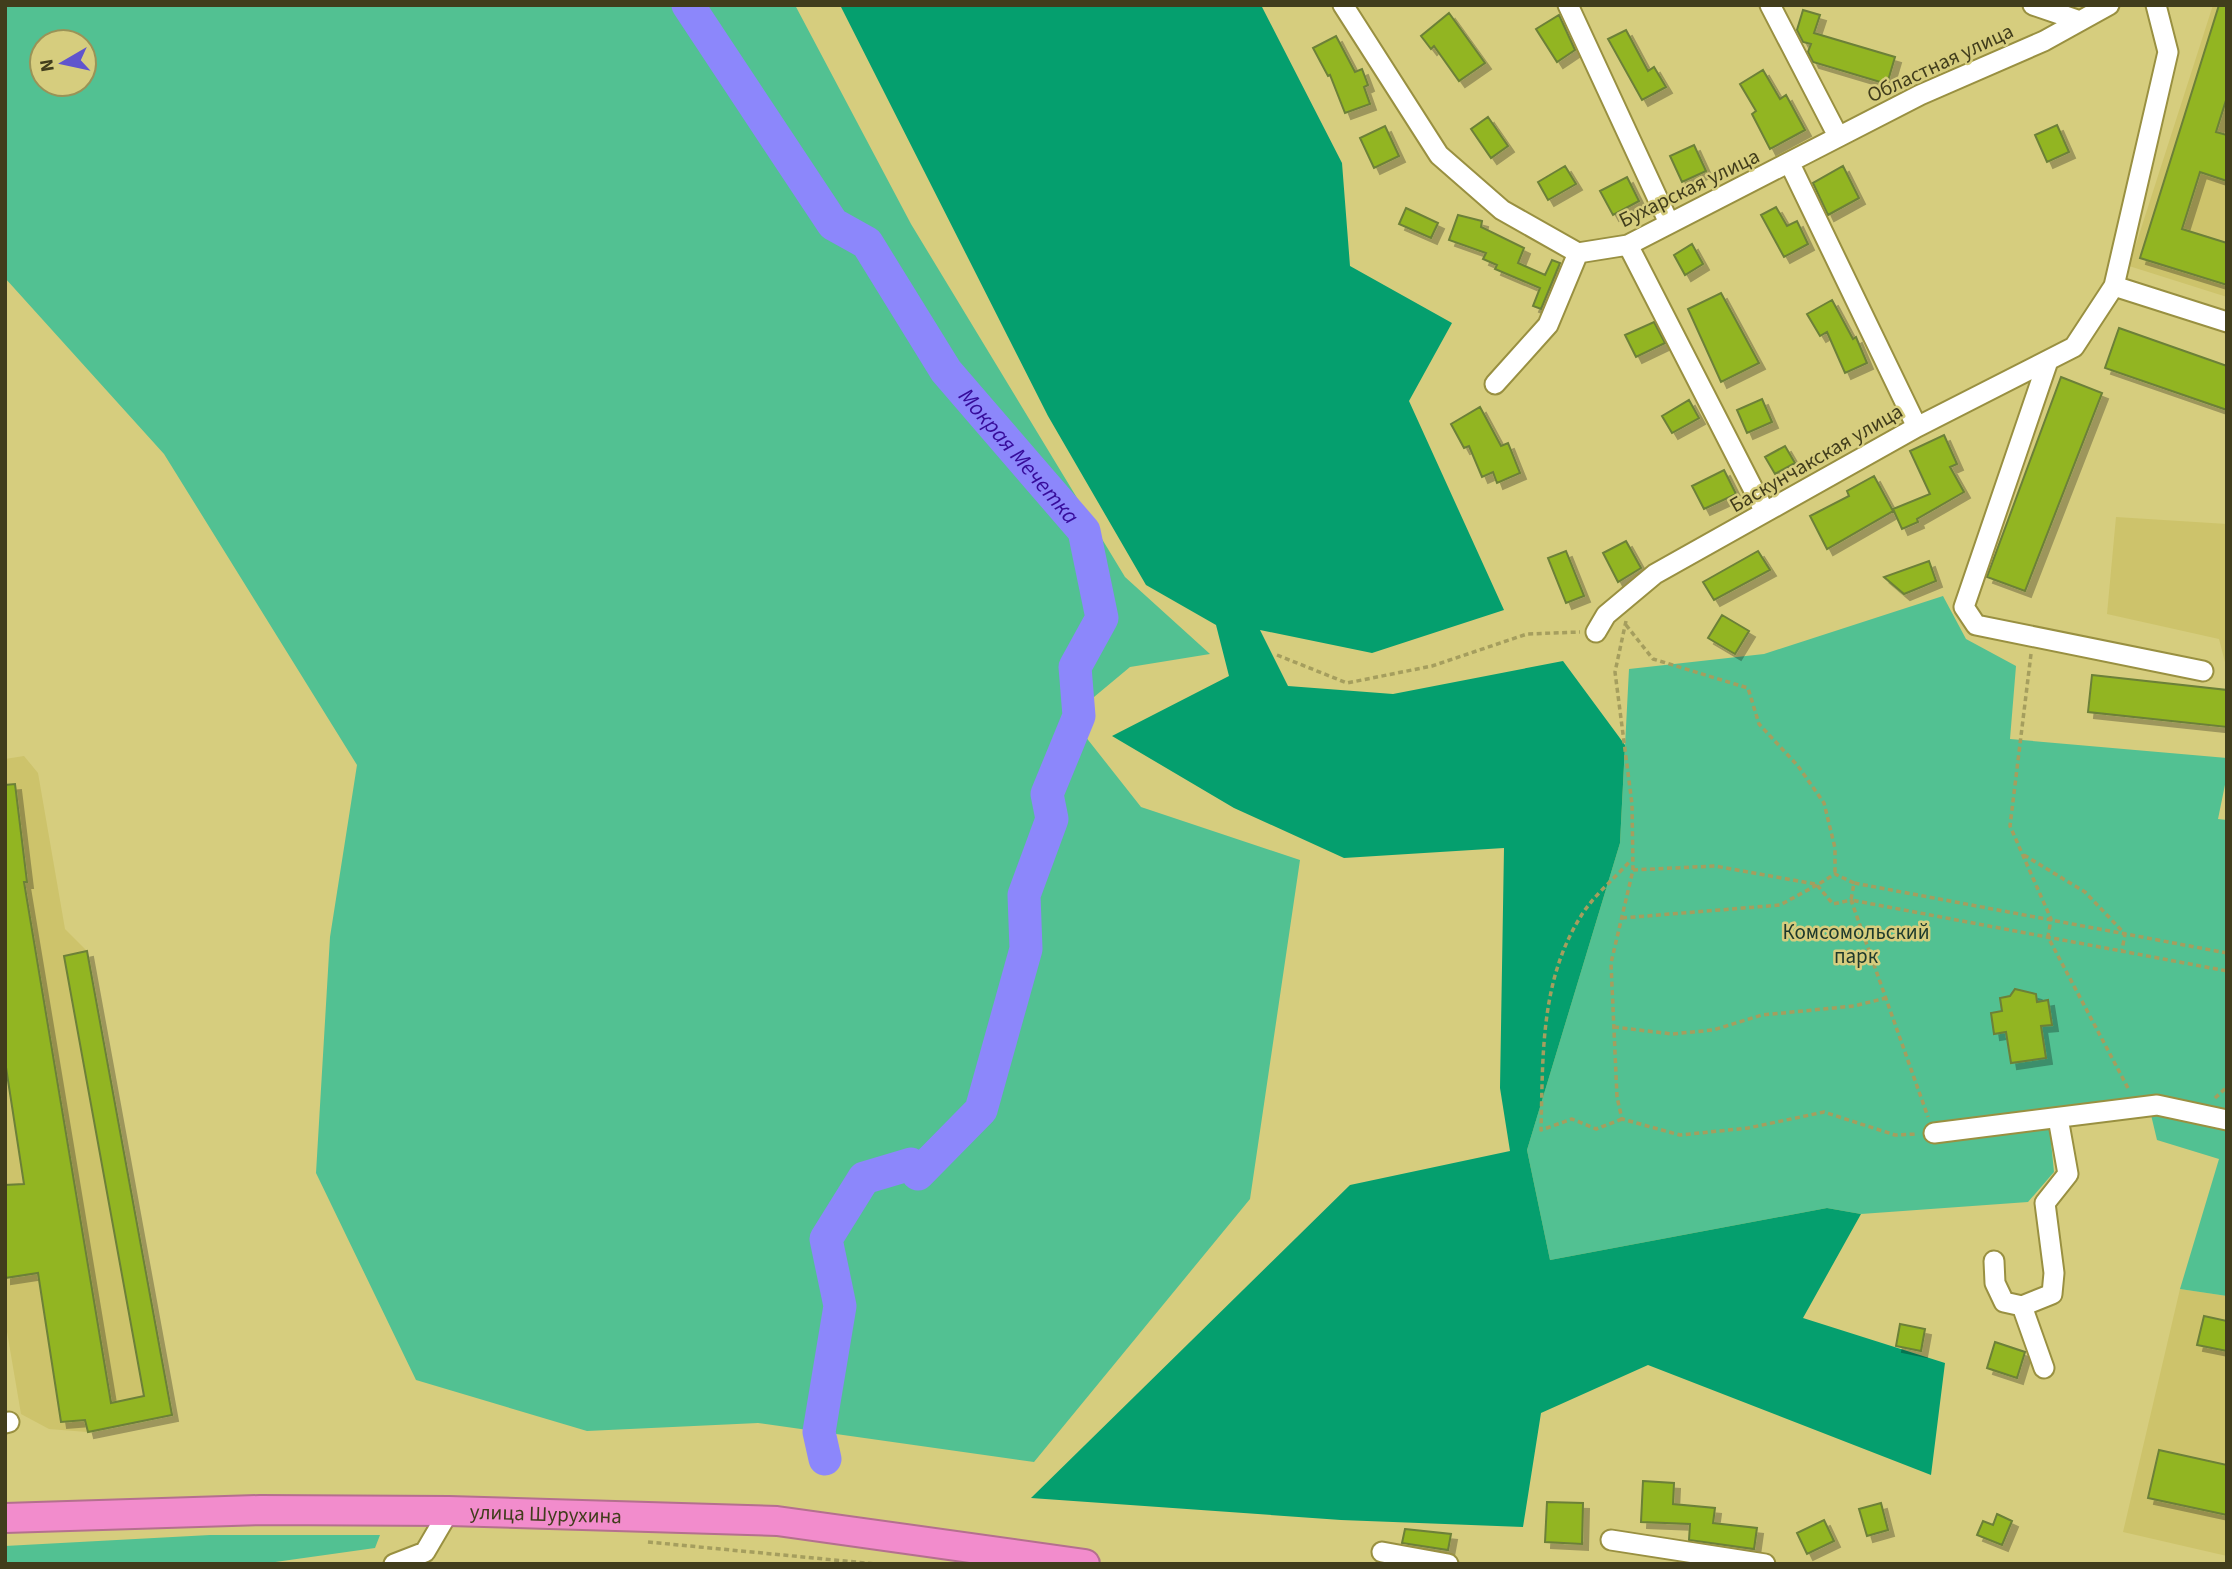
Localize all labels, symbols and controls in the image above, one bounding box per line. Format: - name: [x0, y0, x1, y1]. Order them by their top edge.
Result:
- street label: Областная улица: [1862, 16, 2018, 110]
- north arrow: [28, 28, 98, 98]
- text: N: [33, 57, 62, 74]
- street label: Бухарская улица: [1614, 141, 1764, 235]
- water label: Мокрая Мечетка: [951, 381, 1087, 531]
- street label: Баскунчакская улица: [1724, 396, 1908, 520]
- park label: Комсомольский парк: [1782, 917, 1930, 971]
- street label: улица Шурухина: [469, 1497, 622, 1531]

